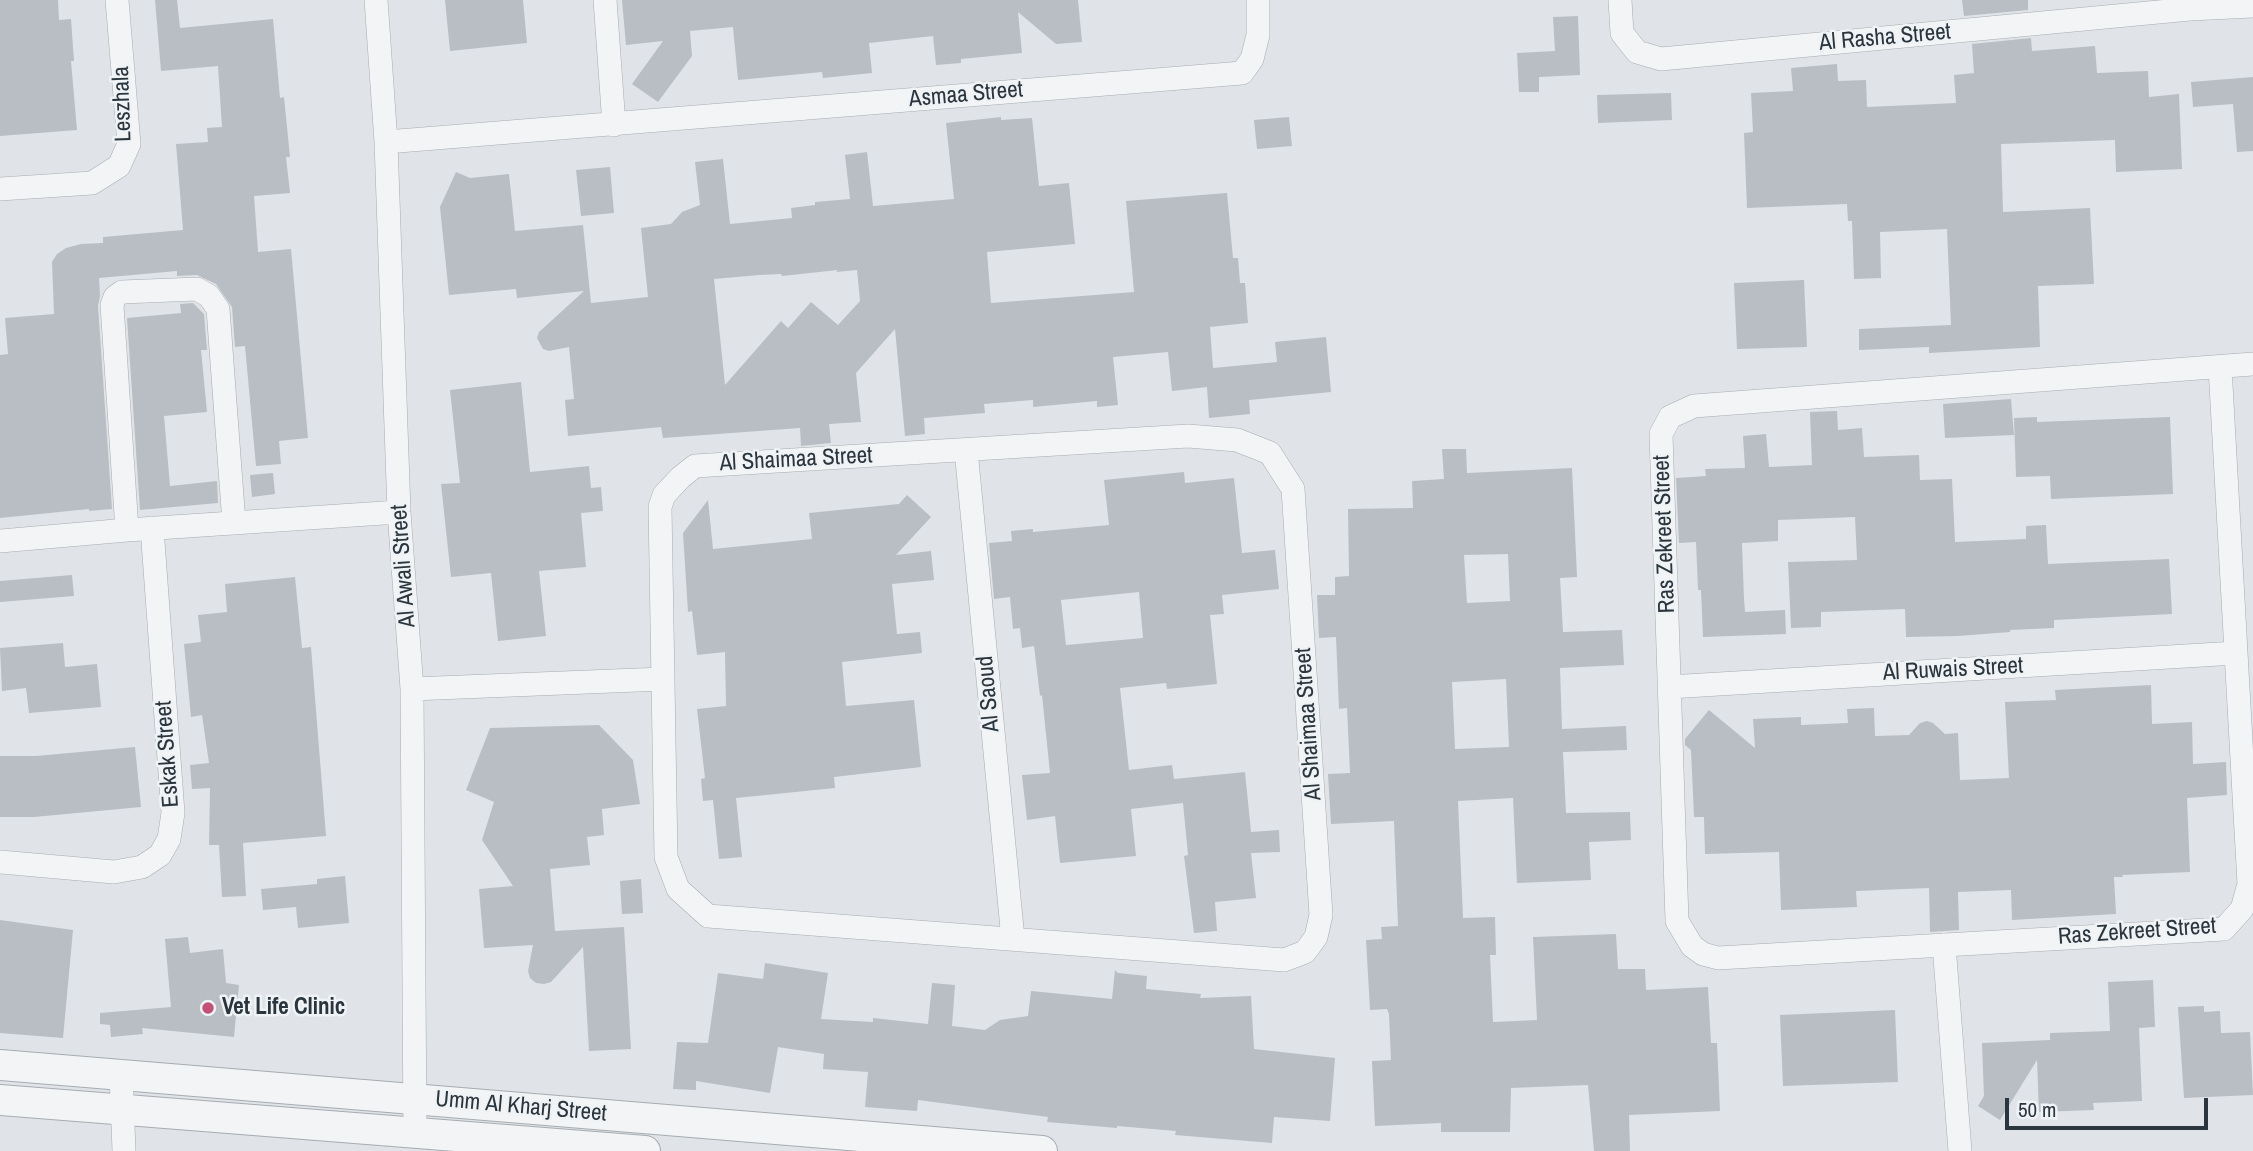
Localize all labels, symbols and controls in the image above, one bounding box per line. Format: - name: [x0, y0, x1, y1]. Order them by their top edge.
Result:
- street label: Al Rasha Street: [1818, 18, 1952, 58]
- street label: Leszhala: [108, 66, 138, 142]
- street label: Asmaa Street: [908, 76, 1024, 114]
- street label: Al Shaimaa Street: [719, 442, 873, 478]
- street label: Ras Zekreet Street: [1648, 454, 1682, 614]
- street label: Al Awali Street: [386, 504, 422, 628]
- street label: Al Shaimaa Street: [1290, 647, 1328, 801]
- street label: Al Ruwais Street: [1882, 653, 2024, 687]
- street label: Al Saoud: [972, 655, 1006, 733]
- street label: Eskak Street: [151, 700, 185, 808]
- street label: Ras Zekreet Street: [2057, 913, 2217, 951]
- place label: Vet Life Clinic: [222, 994, 345, 1022]
- marker: Vet Life Clinic: [200, 1000, 216, 1016]
- scale bar: [2008, 1084, 2211, 1128]
- street label: Umm Al Kharj Street: [434, 1086, 608, 1128]
- text: 50 m: [2018, 1095, 2056, 1124]

